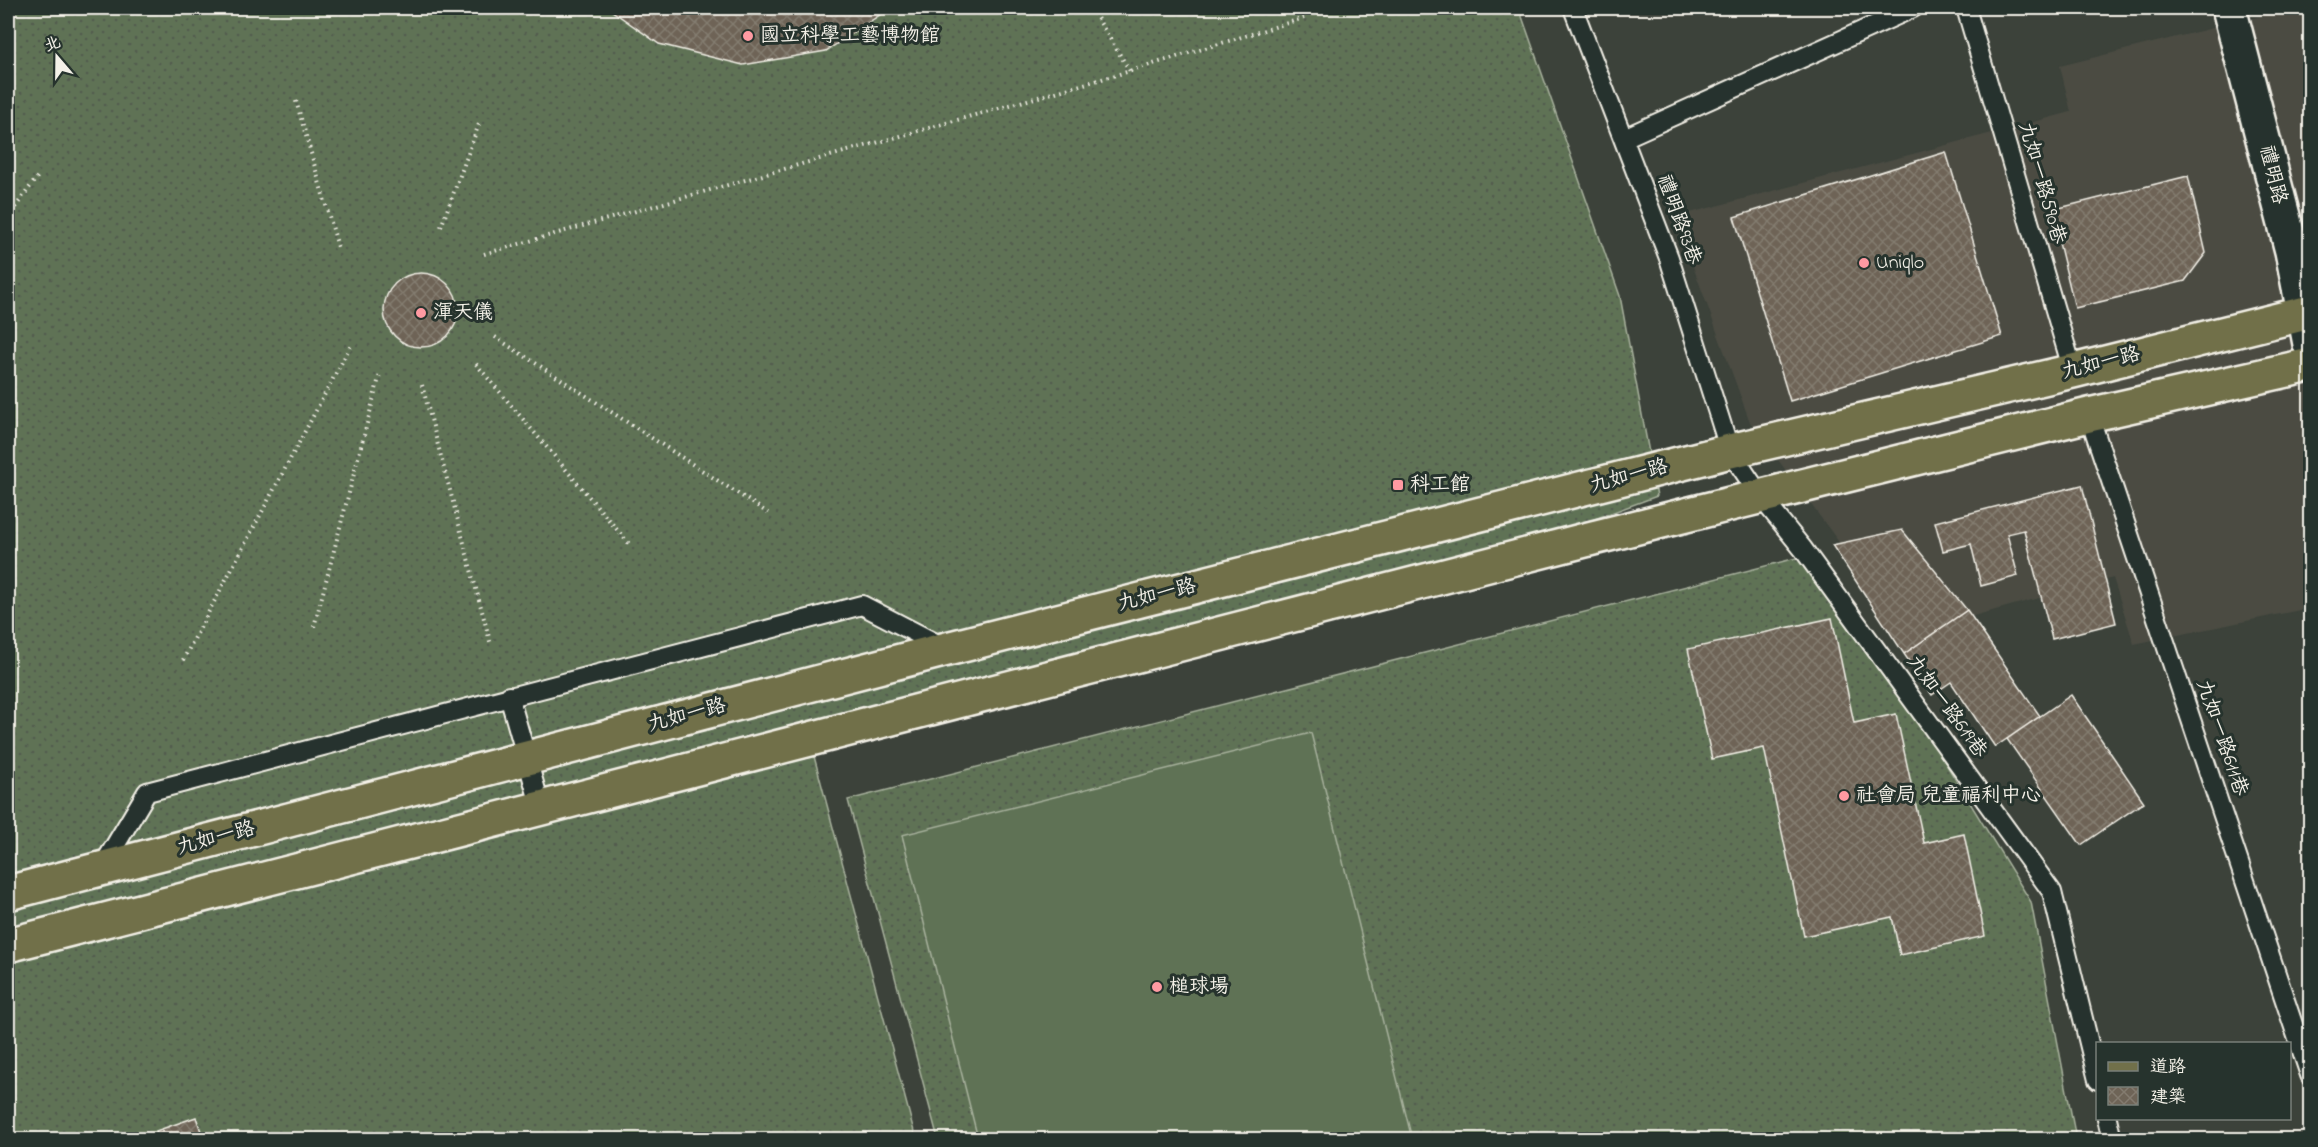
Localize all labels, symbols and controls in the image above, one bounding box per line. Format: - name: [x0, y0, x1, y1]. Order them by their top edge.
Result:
- place label: 國立科學工藝博物館: [760, 22, 940, 51]
- north arrow: [27, 27, 87, 87]
- marker: 國立科學工藝博物館: [741, 29, 755, 43]
- text: 北: [41, 31, 64, 59]
- street label: 九如一路590巷: [2010, 118, 2073, 249]
- street label: 禮明路: [2251, 142, 2294, 209]
- street label: 禮明路93巷: [1648, 171, 1708, 270]
- place label: Uniqlo: [1876, 249, 1924, 278]
- marker: Uniqlo: [1857, 256, 1871, 270]
- place label: 渾天儀: [433, 299, 493, 328]
- marker: 渾天儀: [414, 306, 428, 320]
- street label: 九如一路: [2059, 340, 2144, 388]
- street label: 九如一路: [1587, 452, 1672, 501]
- place label: 科工館: [1410, 471, 1470, 500]
- marker: 科工館: [1391, 478, 1405, 492]
- street label: 九如一路: [1115, 572, 1200, 620]
- street label: 九如一路619巷: [1899, 649, 1994, 765]
- street label: 九如一路611巷: [2188, 676, 2255, 801]
- street label: 九如一路: [645, 691, 730, 740]
- place label: 社會局 兒童福利中心: [1856, 782, 2041, 811]
- marker: 社會局 兒童福利中心: [1837, 789, 1851, 803]
- street label: 九如一路: [174, 814, 259, 863]
- place label: 槌球場: [1169, 973, 1229, 1002]
- marker: 槌球場: [1150, 980, 1164, 994]
- legend: [2096, 1042, 2291, 1120]
- text: 道路: [2150, 1055, 2186, 1081]
- text: 建築: [2150, 1085, 2186, 1111]

